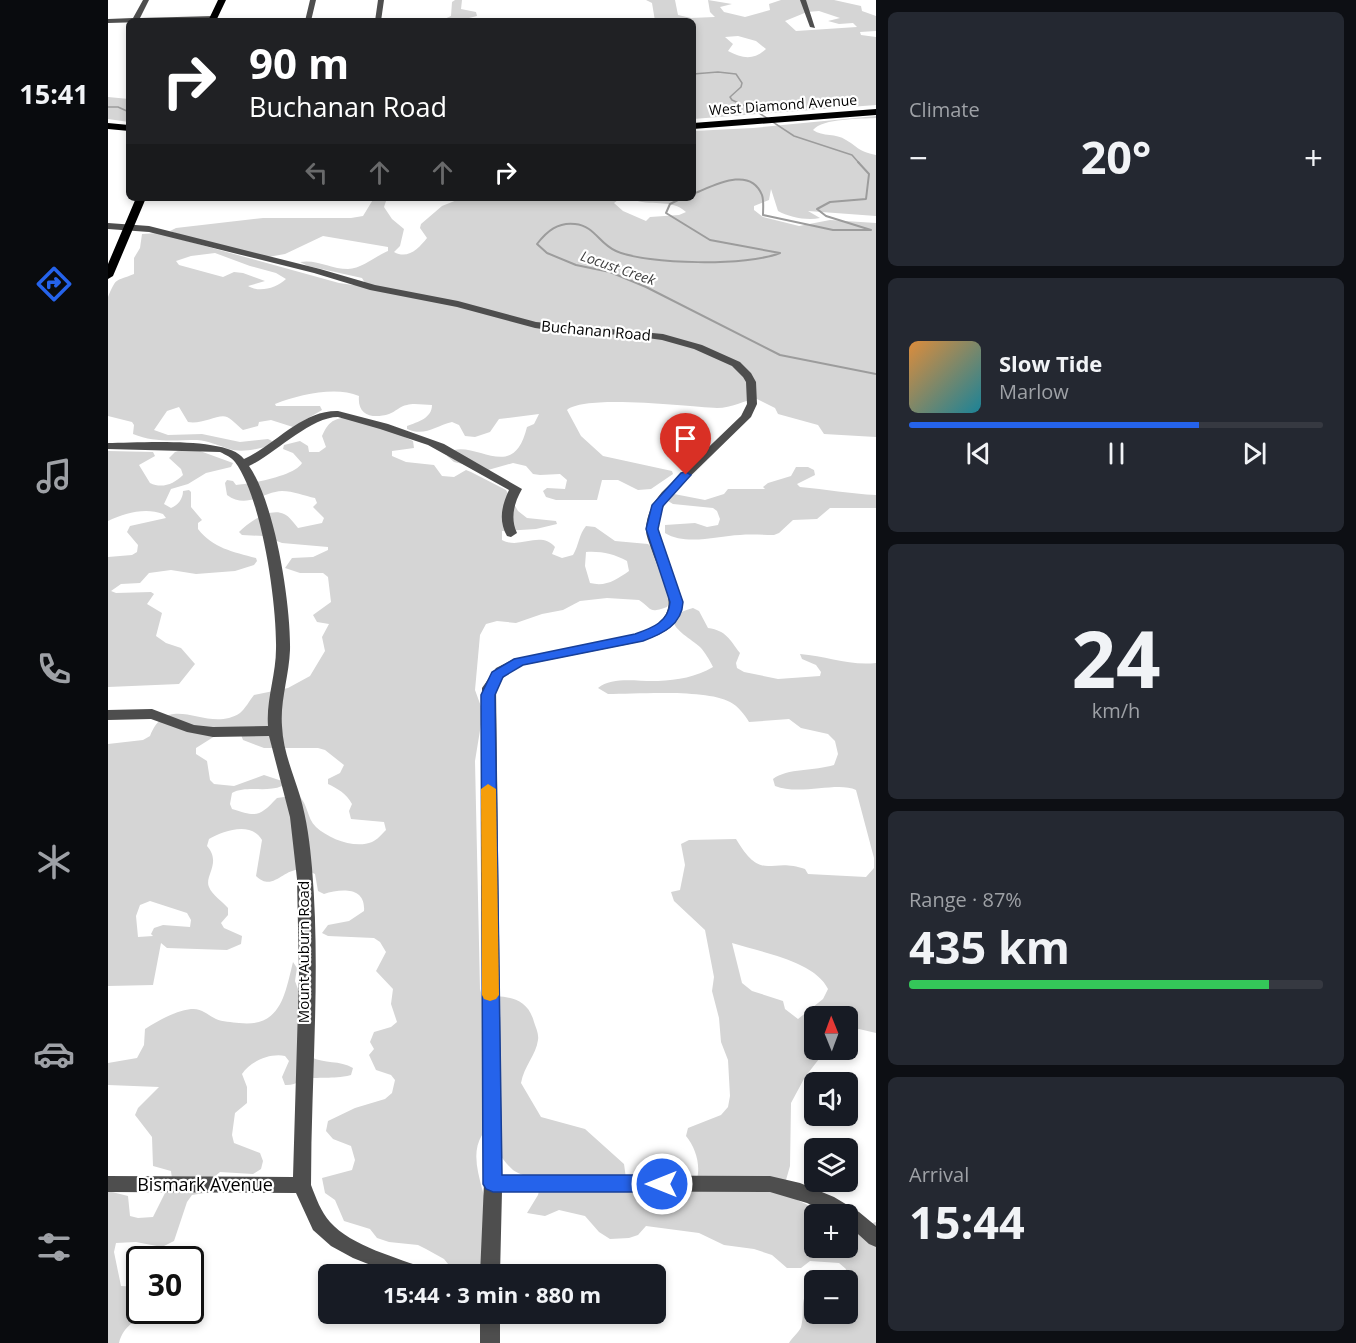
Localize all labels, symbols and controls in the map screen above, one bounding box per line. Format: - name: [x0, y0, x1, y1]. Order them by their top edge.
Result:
- text: 90 m: [249, 34, 349, 91]
- icon: right: [150, 42, 228, 120]
- text: 15:41: [19, 75, 89, 112]
- text: Buchanan Road: [249, 88, 447, 125]
- street label: West Diamond Avenue: [708, 90, 858, 119]
- text: Climate: [909, 96, 980, 123]
- text: 20°: [1081, 126, 1151, 187]
- text: −: [909, 135, 928, 180]
- text: +: [1304, 135, 1323, 180]
- icon: left: [300, 156, 333, 189]
- icon: ahead: [363, 156, 396, 189]
- icon: ahead: [426, 156, 459, 189]
- icon: right: [489, 156, 522, 189]
- water label: Locust Creek: [578, 246, 659, 290]
- icon: directions: [33, 263, 75, 305]
- street label: Buchanan Road: [540, 315, 652, 345]
- text: Slow Tide: [999, 348, 1102, 378]
- text: Marlow: [999, 378, 1069, 405]
- pin: [660, 413, 711, 475]
- icon: arrive: [669, 422, 702, 455]
- icon: previous: [962, 437, 995, 470]
- icon: pause: [1100, 437, 1133, 470]
- icon: next: [1238, 437, 1271, 470]
- icon: music: [33, 455, 75, 497]
- text: 24: [1071, 605, 1161, 711]
- icon: phone: [33, 648, 75, 690]
- text: km/h: [1092, 697, 1140, 724]
- icon: climate: [33, 841, 75, 883]
- street label: Mount Auburn Road: [293, 881, 313, 1023]
- text: Range · 87%: [909, 886, 1022, 913]
- text: 435 km: [909, 916, 1070, 977]
- north arrow: [804, 1006, 858, 1060]
- map controls: [804, 1006, 858, 1324]
- icon: car: [33, 1033, 75, 1075]
- button: sound: [804, 1072, 858, 1126]
- button: layers: [804, 1138, 858, 1192]
- position arrow: [630, 1152, 694, 1216]
- text: Arrival: [909, 1161, 969, 1188]
- street label: Bismark Avenue: [137, 1172, 273, 1196]
- text: 15:44: [909, 1191, 1025, 1252]
- button: +: [804, 1204, 858, 1258]
- icon: filters: [33, 1226, 75, 1268]
- speed limit sign: 30: [126, 1246, 204, 1324]
- button: −: [804, 1270, 858, 1324]
- text: 15:44 · 3 min · 880 m: [383, 1279, 601, 1309]

